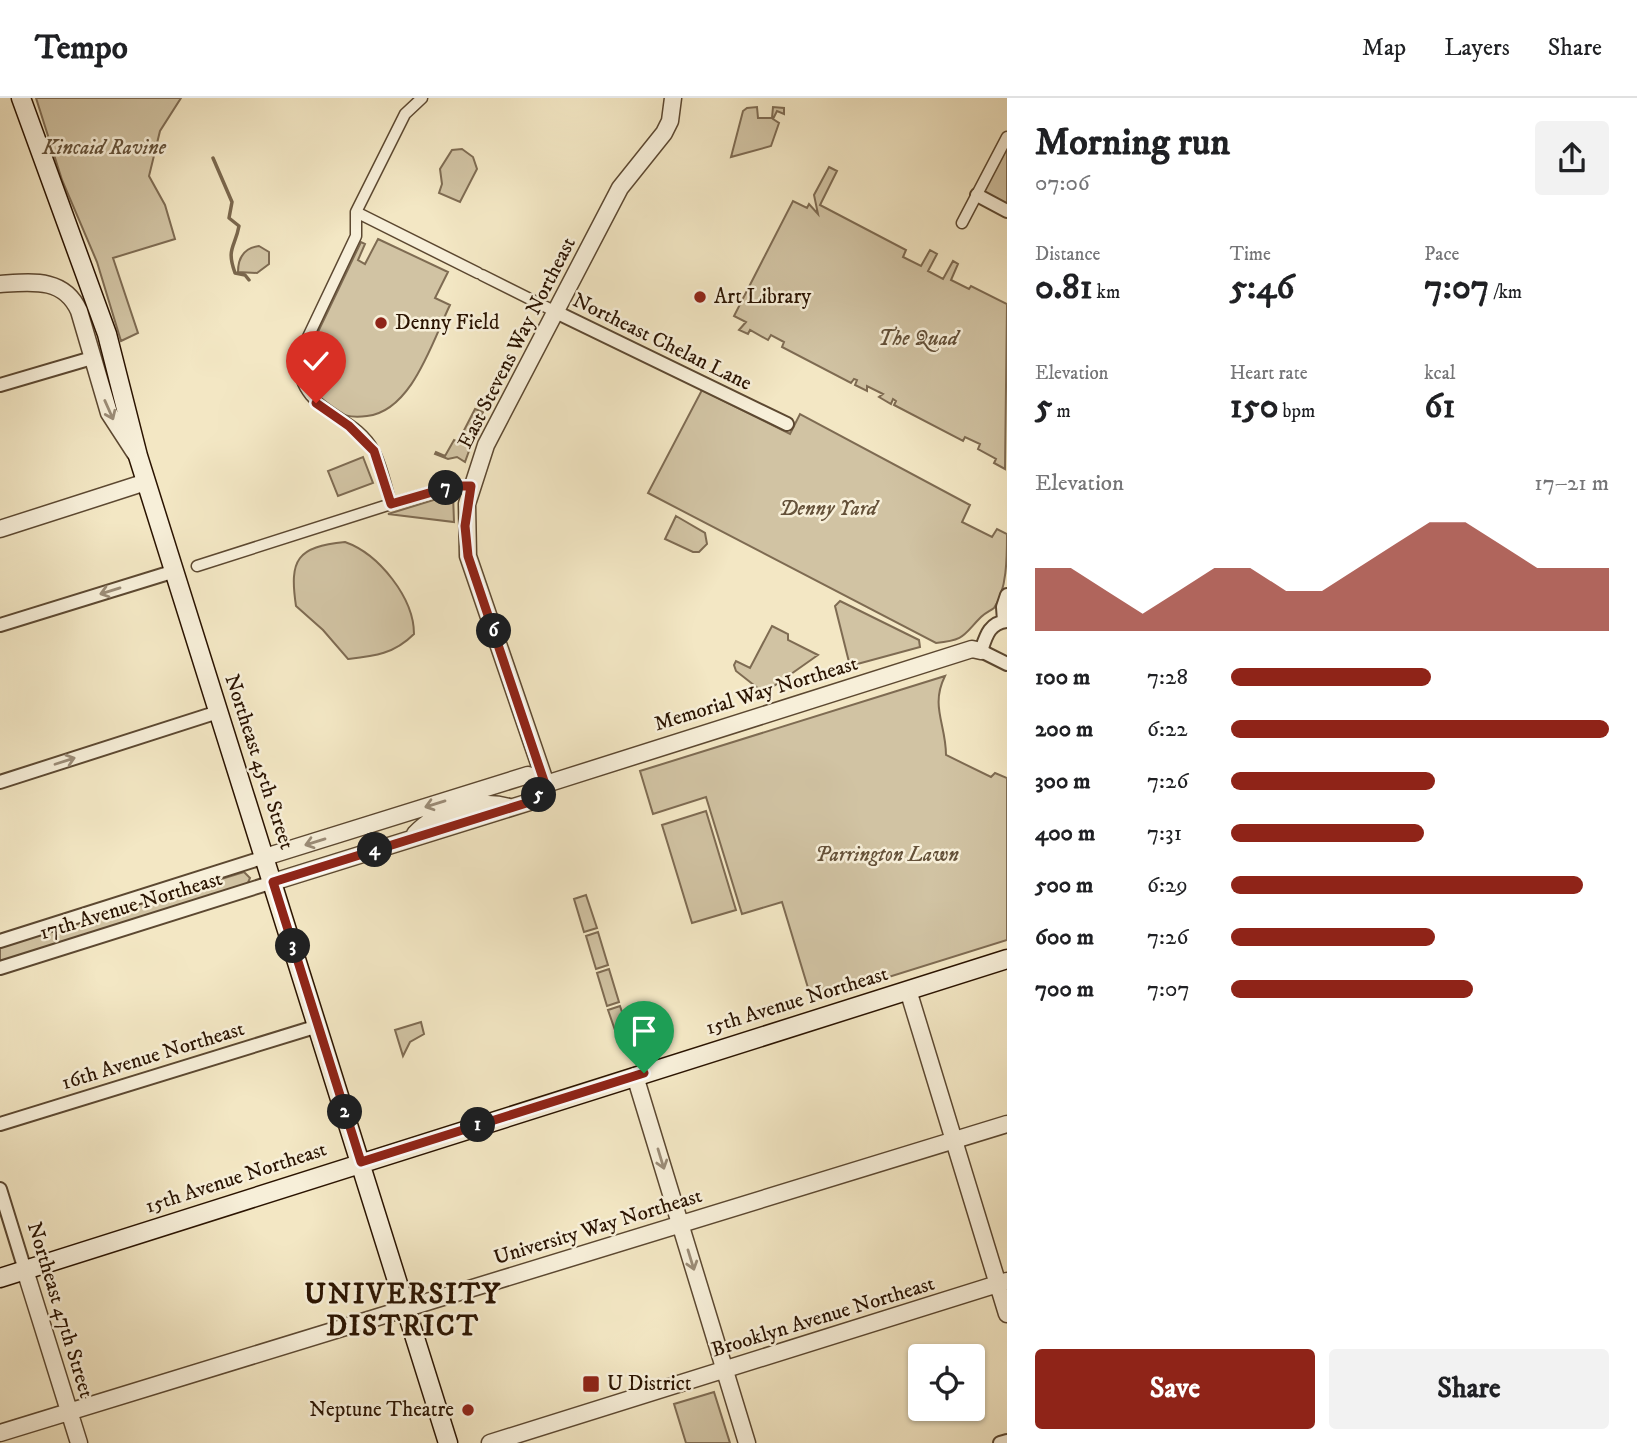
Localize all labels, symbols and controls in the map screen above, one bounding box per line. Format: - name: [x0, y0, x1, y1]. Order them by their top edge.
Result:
- text: Tempo: [35, 28, 128, 69]
- text: Map: [1362, 33, 1406, 63]
- text: Layers: [1444, 33, 1510, 63]
- text: Share: [1548, 33, 1602, 63]
- text: Morning run: [1035, 119, 1230, 167]
- button: share: [1535, 121, 1609, 195]
- park label: Kincaid Ravine: [41, 135, 167, 161]
- text: 07:06: [1035, 169, 1090, 198]
- street label: East Stevens Way Northeast: [452, 233, 582, 453]
- text: Distance: [1035, 243, 1100, 266]
- text: Time: [1230, 243, 1271, 266]
- text: Pace: [1424, 243, 1459, 266]
- text: 0.81: [1035, 266, 1093, 310]
- text: 5:46: [1230, 266, 1295, 310]
- text: 7:07: [1424, 266, 1489, 310]
- text: km: [1093, 281, 1120, 304]
- text: /km: [1489, 281, 1522, 304]
- place label: Art Library: [714, 284, 812, 310]
- street label: Northeast Chelan Lane: [568, 287, 756, 397]
- marker: Art Library: [692, 289, 708, 305]
- place label: Denny Field: [395, 310, 500, 336]
- marker: Denny Field: [373, 315, 389, 331]
- park label: The Quad: [878, 326, 961, 352]
- pin: [286, 331, 346, 403]
- icon: check: [297, 342, 335, 380]
- text: Elevation: [1035, 362, 1109, 385]
- text: Heart rate: [1230, 362, 1308, 385]
- text: kcal: [1424, 362, 1456, 385]
- text: 5: [1035, 385, 1052, 429]
- text: 150: [1230, 385, 1279, 429]
- text: 61: [1424, 385, 1455, 429]
- one-way arrow: [103, 399, 116, 420]
- text: m: [1052, 400, 1071, 423]
- text: bpm: [1279, 400, 1315, 423]
- text: Elevation: [1035, 469, 1124, 498]
- text: 17–21 m: [1534, 469, 1609, 498]
- pin: 7: [428, 470, 464, 506]
- text: 7: [440, 476, 451, 499]
- park label: Denny Yard: [779, 496, 880, 522]
- one-way arrow: [99, 586, 121, 599]
- pin: 6: [476, 614, 512, 648]
- text: 6: [489, 619, 498, 642]
- street label: Memorial Way Northeast: [651, 651, 861, 737]
- text: 100 m: [1035, 663, 1090, 692]
- text: 7:28: [1147, 663, 1188, 692]
- street label: Northeast 45th Street: [218, 671, 300, 853]
- text: 200 m: [1035, 715, 1093, 744]
- text: 6:22: [1147, 715, 1188, 744]
- one-way arrow: [54, 754, 76, 767]
- text: 300 m: [1035, 767, 1091, 796]
- text: 7:26: [1147, 767, 1188, 796]
- pin: 5: [522, 778, 556, 812]
- text: 5: [534, 783, 543, 806]
- one-way arrow: [424, 799, 446, 812]
- text: 400 m: [1035, 819, 1095, 848]
- text: 7:31: [1147, 819, 1182, 848]
- pin: 4: [358, 832, 392, 868]
- one-way arrow: [305, 836, 327, 849]
- text: 4: [369, 838, 380, 861]
- park label: Parrington Lawn: [815, 842, 959, 868]
- street label: 17th Avenue Northeast: [36, 866, 226, 946]
- text: 500 m: [1035, 871, 1093, 900]
- text: 6:29: [1147, 871, 1188, 900]
- text: 600 m: [1035, 923, 1094, 952]
- text: 7:26: [1147, 923, 1188, 952]
- pin: 3: [276, 928, 310, 964]
- text: 3: [289, 934, 296, 957]
- street label: 15th Avenue Northeast: [703, 961, 891, 1041]
- text: 700 m: [1035, 975, 1094, 1004]
- text: 7:07: [1147, 975, 1190, 1004]
- pin: [614, 1001, 674, 1073]
- icon: arrive: [625, 1012, 663, 1050]
- street label: 16th Avenue Northeast: [59, 1016, 248, 1096]
- pin: 2: [328, 1094, 362, 1130]
- text: 2: [340, 1100, 349, 1123]
- pin: 1: [461, 1108, 496, 1142]
- text: 1: [474, 1113, 481, 1136]
- street label: 15th Avenue Northeast: [142, 1136, 330, 1220]
- one-way arrow: [655, 1148, 668, 1170]
- street label: University Way Northeast: [491, 1183, 706, 1271]
- street label: Northeast 47th Street: [21, 1219, 99, 1401]
- one-way arrow: [685, 1248, 698, 1270]
- street label: Brooklyn Avenue Northeast: [708, 1271, 938, 1363]
- district label: UNIVERSITY DISTRICT: [304, 1277, 502, 1344]
- map controls: [908, 1344, 985, 1421]
- button: locate: [908, 1344, 985, 1421]
- button: Save: [1035, 1349, 1315, 1429]
- button: Share: [1329, 1349, 1609, 1429]
- place label: U District: [607, 1371, 692, 1397]
- marker: U District: [581, 1374, 601, 1394]
- place label: Neptune Theatre: [309, 1397, 454, 1423]
- marker: Neptune Theatre: [460, 1402, 476, 1418]

